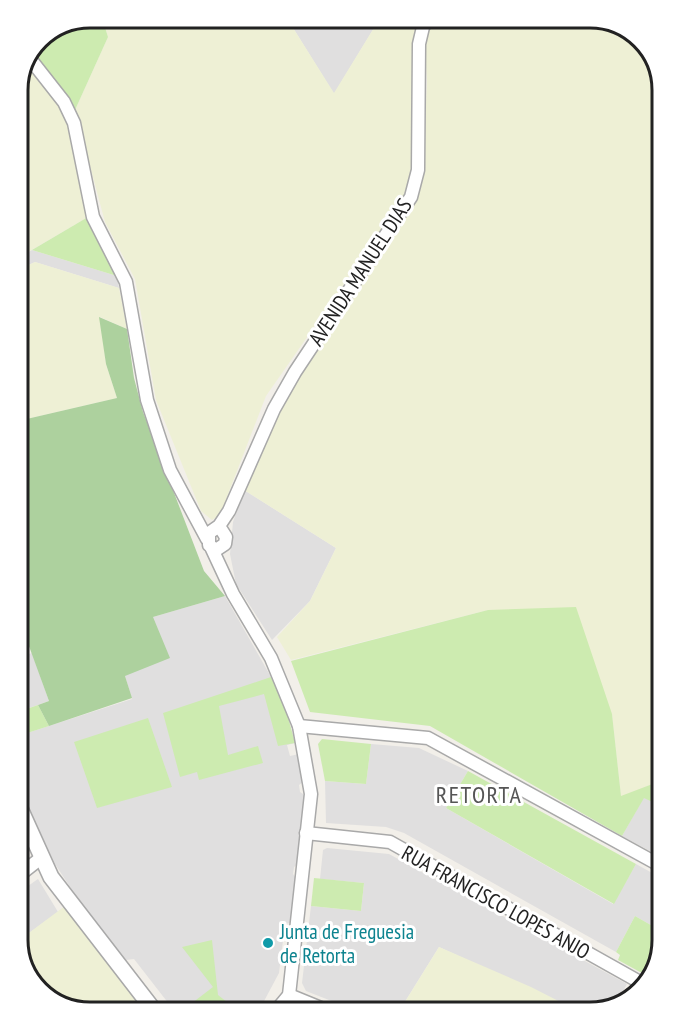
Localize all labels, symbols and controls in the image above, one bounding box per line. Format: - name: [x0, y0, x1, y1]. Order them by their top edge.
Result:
- street label: AVENIDA MANUEL DIAS: [302, 193, 418, 351]
- district label: RETORTA: [436, 779, 522, 810]
- street label: RUA FRANCISCO LOPES ANJO: [397, 839, 595, 965]
- place label: Junta de Freguesia de Retorta: [279, 918, 414, 969]
- marker: Junta de Freguesia de Retorta: [261, 936, 275, 950]

